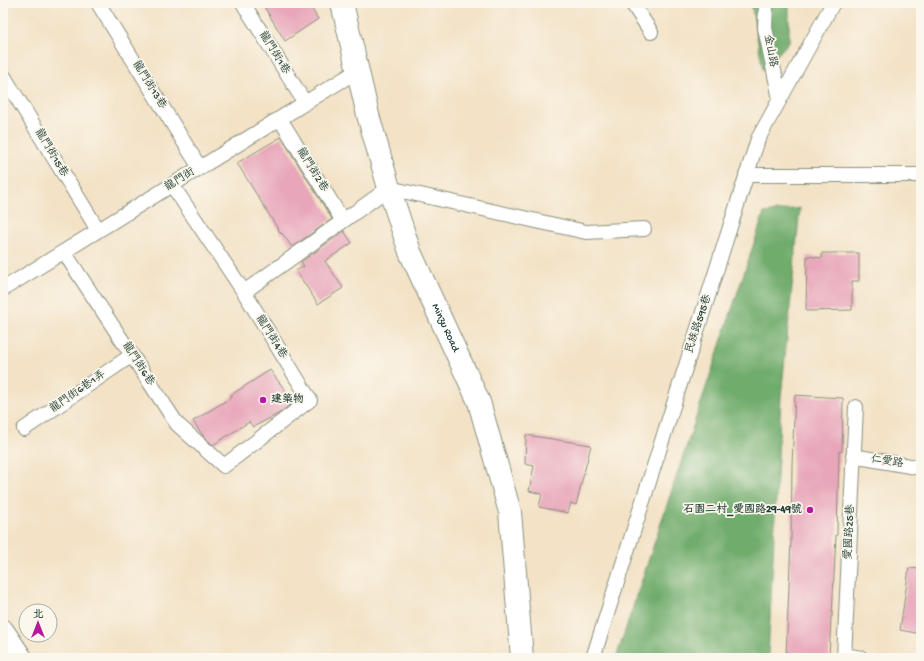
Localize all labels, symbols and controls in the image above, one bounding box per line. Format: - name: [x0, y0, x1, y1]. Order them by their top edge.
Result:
- street label: 龍門街1巷: [256, 28, 294, 77]
- street label: 金山路: [761, 33, 780, 68]
- street label: 龍門街13巷: [130, 58, 170, 111]
- street label: 龍門街15巷: [32, 126, 72, 179]
- street label: 龍門街2巷: [294, 145, 332, 194]
- street label: 龍門街: [162, 164, 198, 194]
- street label: 民族路595巷: [683, 293, 714, 355]
- street label: Minzu Road: [429, 302, 462, 356]
- street label: 龍門街4巷: [253, 312, 291, 361]
- street label: 龍門街6巷: [119, 339, 158, 388]
- street label: 龍門街6巷1弄: [47, 367, 108, 416]
- place label: 建築物: [271, 393, 304, 406]
- marker: 建築物: [258, 395, 268, 405]
- street label: 仁愛路: [870, 453, 904, 471]
- place label: 石園二村_愛國路29-49號: [683, 502, 802, 517]
- street label: 愛國路25巷: [842, 504, 857, 560]
- marker: 石園二村_愛國路29-49號: [805, 505, 815, 515]
- north arrow: [18, 603, 58, 643]
- text: 北: [33, 609, 44, 621]

